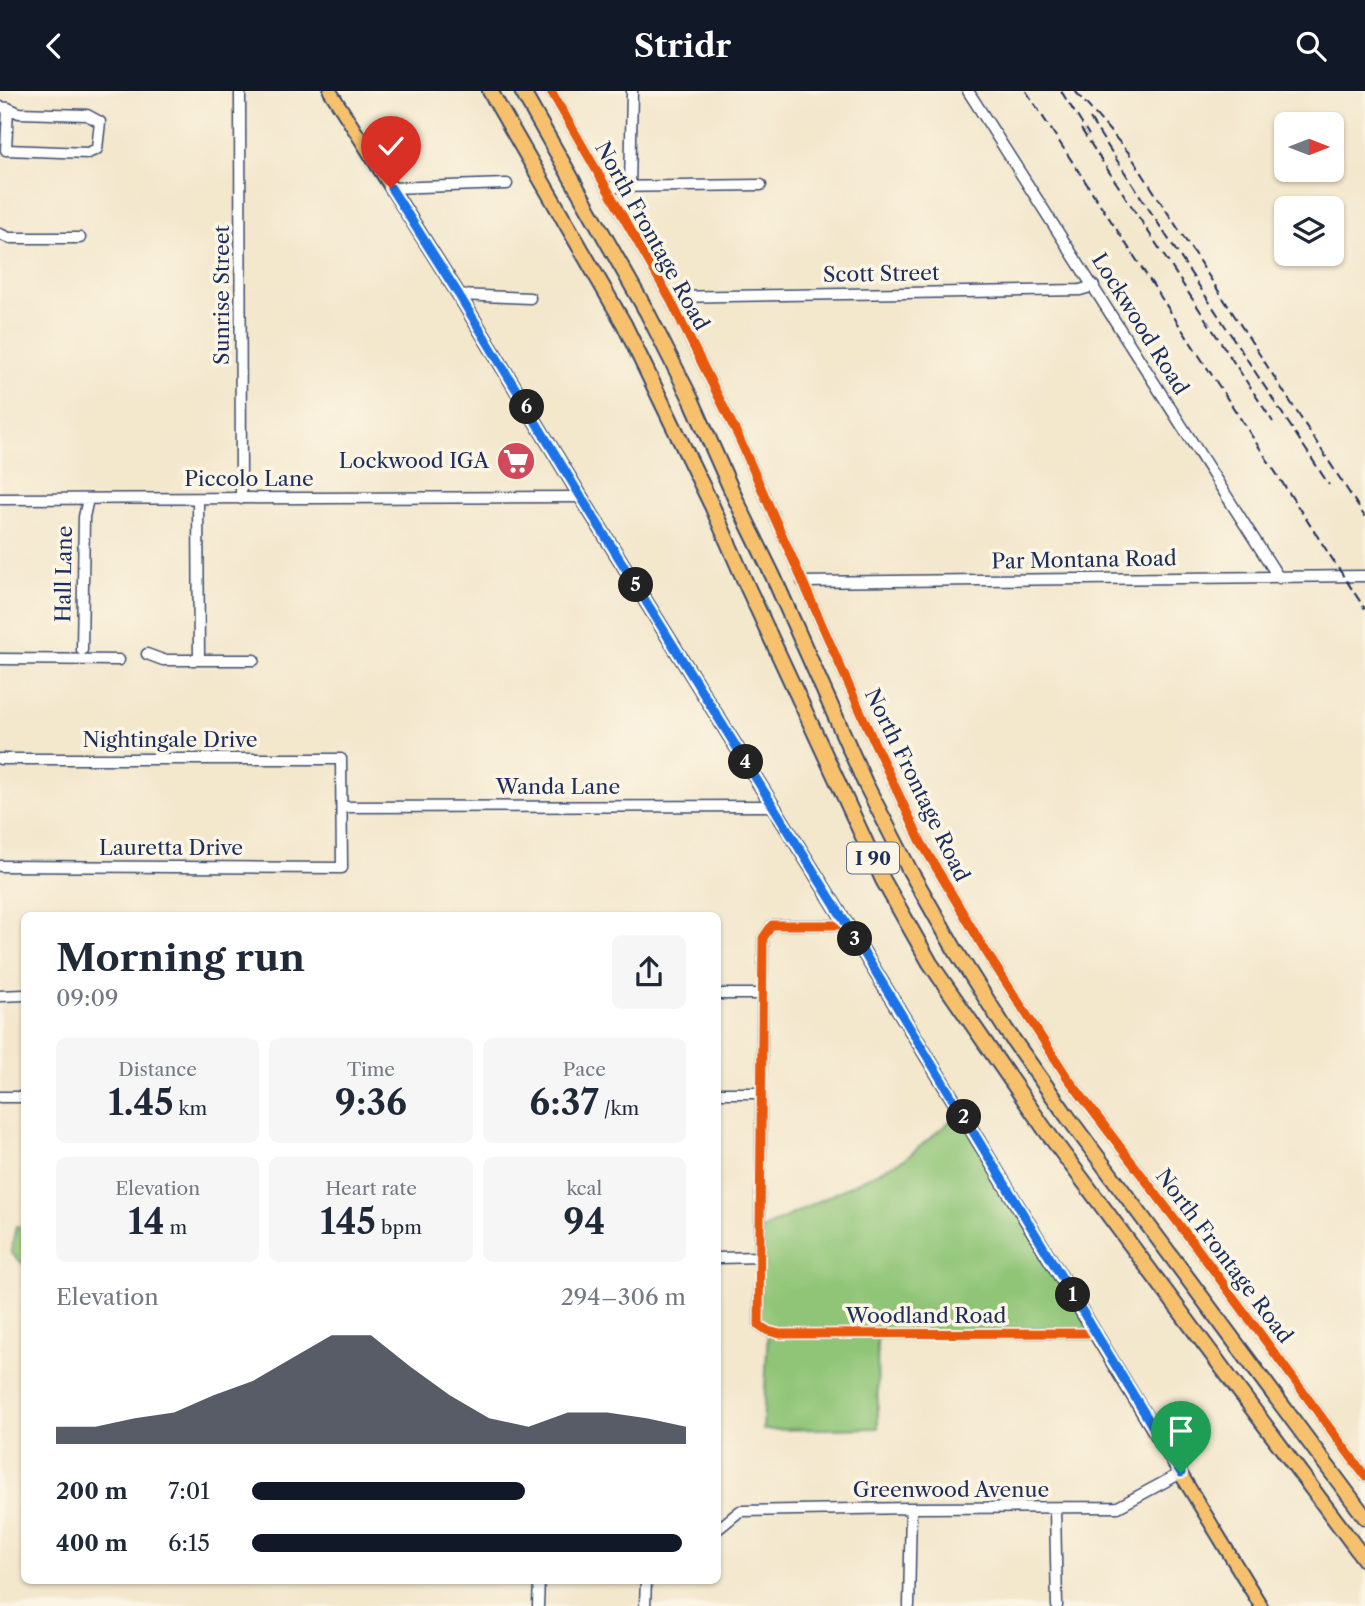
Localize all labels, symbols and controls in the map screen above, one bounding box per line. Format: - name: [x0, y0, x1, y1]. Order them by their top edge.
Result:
- text: Stridr: [634, 26, 731, 65]
- icon: back: [35, 27, 73, 65]
- icon: search: [1292, 27, 1330, 65]
- north arrow: [1274, 112, 1344, 182]
- map controls: [1274, 112, 1344, 266]
- pin: [361, 116, 421, 188]
- icon: check: [372, 127, 410, 165]
- street label: North Frontage Road: [590, 137, 715, 335]
- button: layers: [1274, 196, 1344, 266]
- street label: Sunrise Street: [209, 224, 234, 365]
- street label: Lockwood Road: [1087, 248, 1194, 399]
- street label: Scott Street: [823, 260, 940, 287]
- pin: 6: [510, 389, 544, 425]
- text: 6: [521, 395, 532, 418]
- supermarket icon: Lockwood IGA: [495, 440, 537, 482]
- place label: Lockwood IGA: [339, 448, 489, 473]
- street label: Piccolo Lane: [184, 466, 314, 491]
- street label: Hall Lane: [50, 525, 77, 623]
- street label: Par Montana Road: [991, 545, 1177, 574]
- pin: 5: [618, 567, 654, 603]
- text: 5: [630, 573, 641, 596]
- street label: North Frontage Road: [860, 684, 975, 886]
- street label: Nightingale Drive: [82, 727, 258, 752]
- pin: 4: [728, 745, 764, 779]
- text: 4: [740, 750, 751, 773]
- street label: Wanda Lane: [495, 774, 620, 799]
- street label: Lauretta Drive: [99, 835, 243, 860]
- road number: I 90: [847, 843, 899, 873]
- pin: 3: [838, 921, 872, 957]
- text: 3: [849, 927, 860, 950]
- text: Morning run: [56, 934, 305, 981]
- button: share: [612, 935, 686, 1009]
- text: 09:09: [56, 984, 119, 1012]
- text: Distance: [118, 1058, 197, 1081]
- text: Time: [347, 1058, 395, 1081]
- text: Pace: [563, 1058, 606, 1081]
- text: 1.45: [108, 1081, 174, 1124]
- text: 9:36: [335, 1081, 407, 1124]
- text: 6:37: [529, 1081, 599, 1124]
- text: km: [174, 1097, 207, 1120]
- text: /km: [599, 1097, 639, 1120]
- pin: 2: [946, 1100, 982, 1135]
- text: 2: [958, 1105, 969, 1128]
- street label: North Frontage Road: [1151, 1164, 1298, 1348]
- text: Elevation: [115, 1177, 200, 1200]
- text: Heart rate: [325, 1177, 417, 1200]
- text: kcal: [566, 1177, 602, 1200]
- text: 14: [128, 1200, 165, 1243]
- text: 145: [320, 1200, 376, 1243]
- text: 94: [564, 1200, 605, 1243]
- text: m: [165, 1216, 187, 1239]
- text: bpm: [376, 1216, 422, 1239]
- pin: 1: [1056, 1277, 1090, 1313]
- text: Elevation: [56, 1283, 159, 1311]
- text: 294–306 m: [561, 1283, 686, 1311]
- text: 1: [1068, 1283, 1077, 1306]
- street label: Woodland Road: [845, 1303, 1006, 1328]
- pin: [1151, 1401, 1211, 1473]
- icon: arrive: [1162, 1412, 1200, 1450]
- text: 200 m: [56, 1477, 128, 1505]
- text: 7:01: [168, 1477, 210, 1505]
- street label: Greenwood Avenue: [853, 1477, 1049, 1502]
- text: 400 m: [56, 1529, 128, 1557]
- text: 6:15: [168, 1529, 210, 1557]

